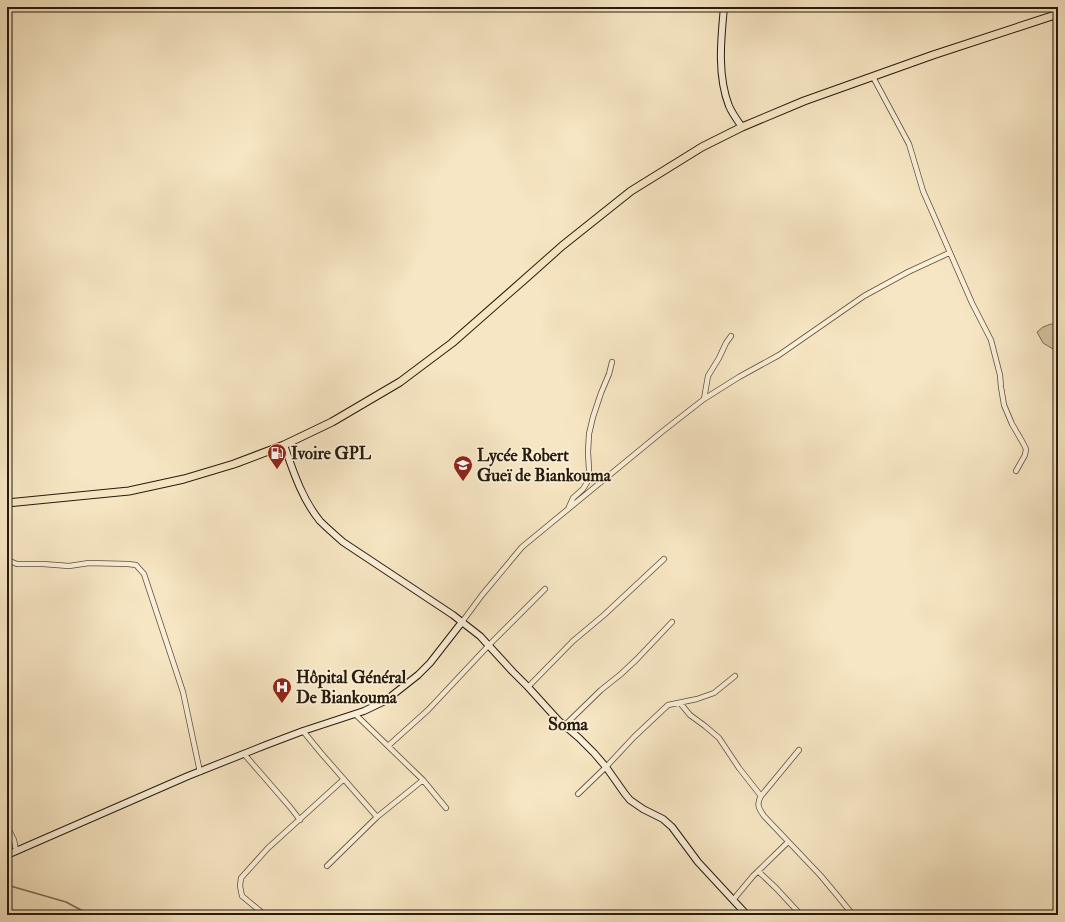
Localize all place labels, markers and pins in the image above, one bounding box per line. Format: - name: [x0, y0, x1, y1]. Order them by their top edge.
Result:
- fuel station icon: Ivoire GPL: [266, 442, 288, 470]
- place label: Ivoire GPL: [291, 443, 372, 464]
- place label: Lycée Robert Gueï de Biankouma: [477, 445, 612, 486]
- school or university icon: Lycée Robert Gueï de Biankouma: [452, 454, 474, 482]
- place label: Hôpital Général De Biankouma: [296, 667, 407, 708]
- hospital icon: Hôpital Général De Biankouma: [271, 676, 293, 704]

